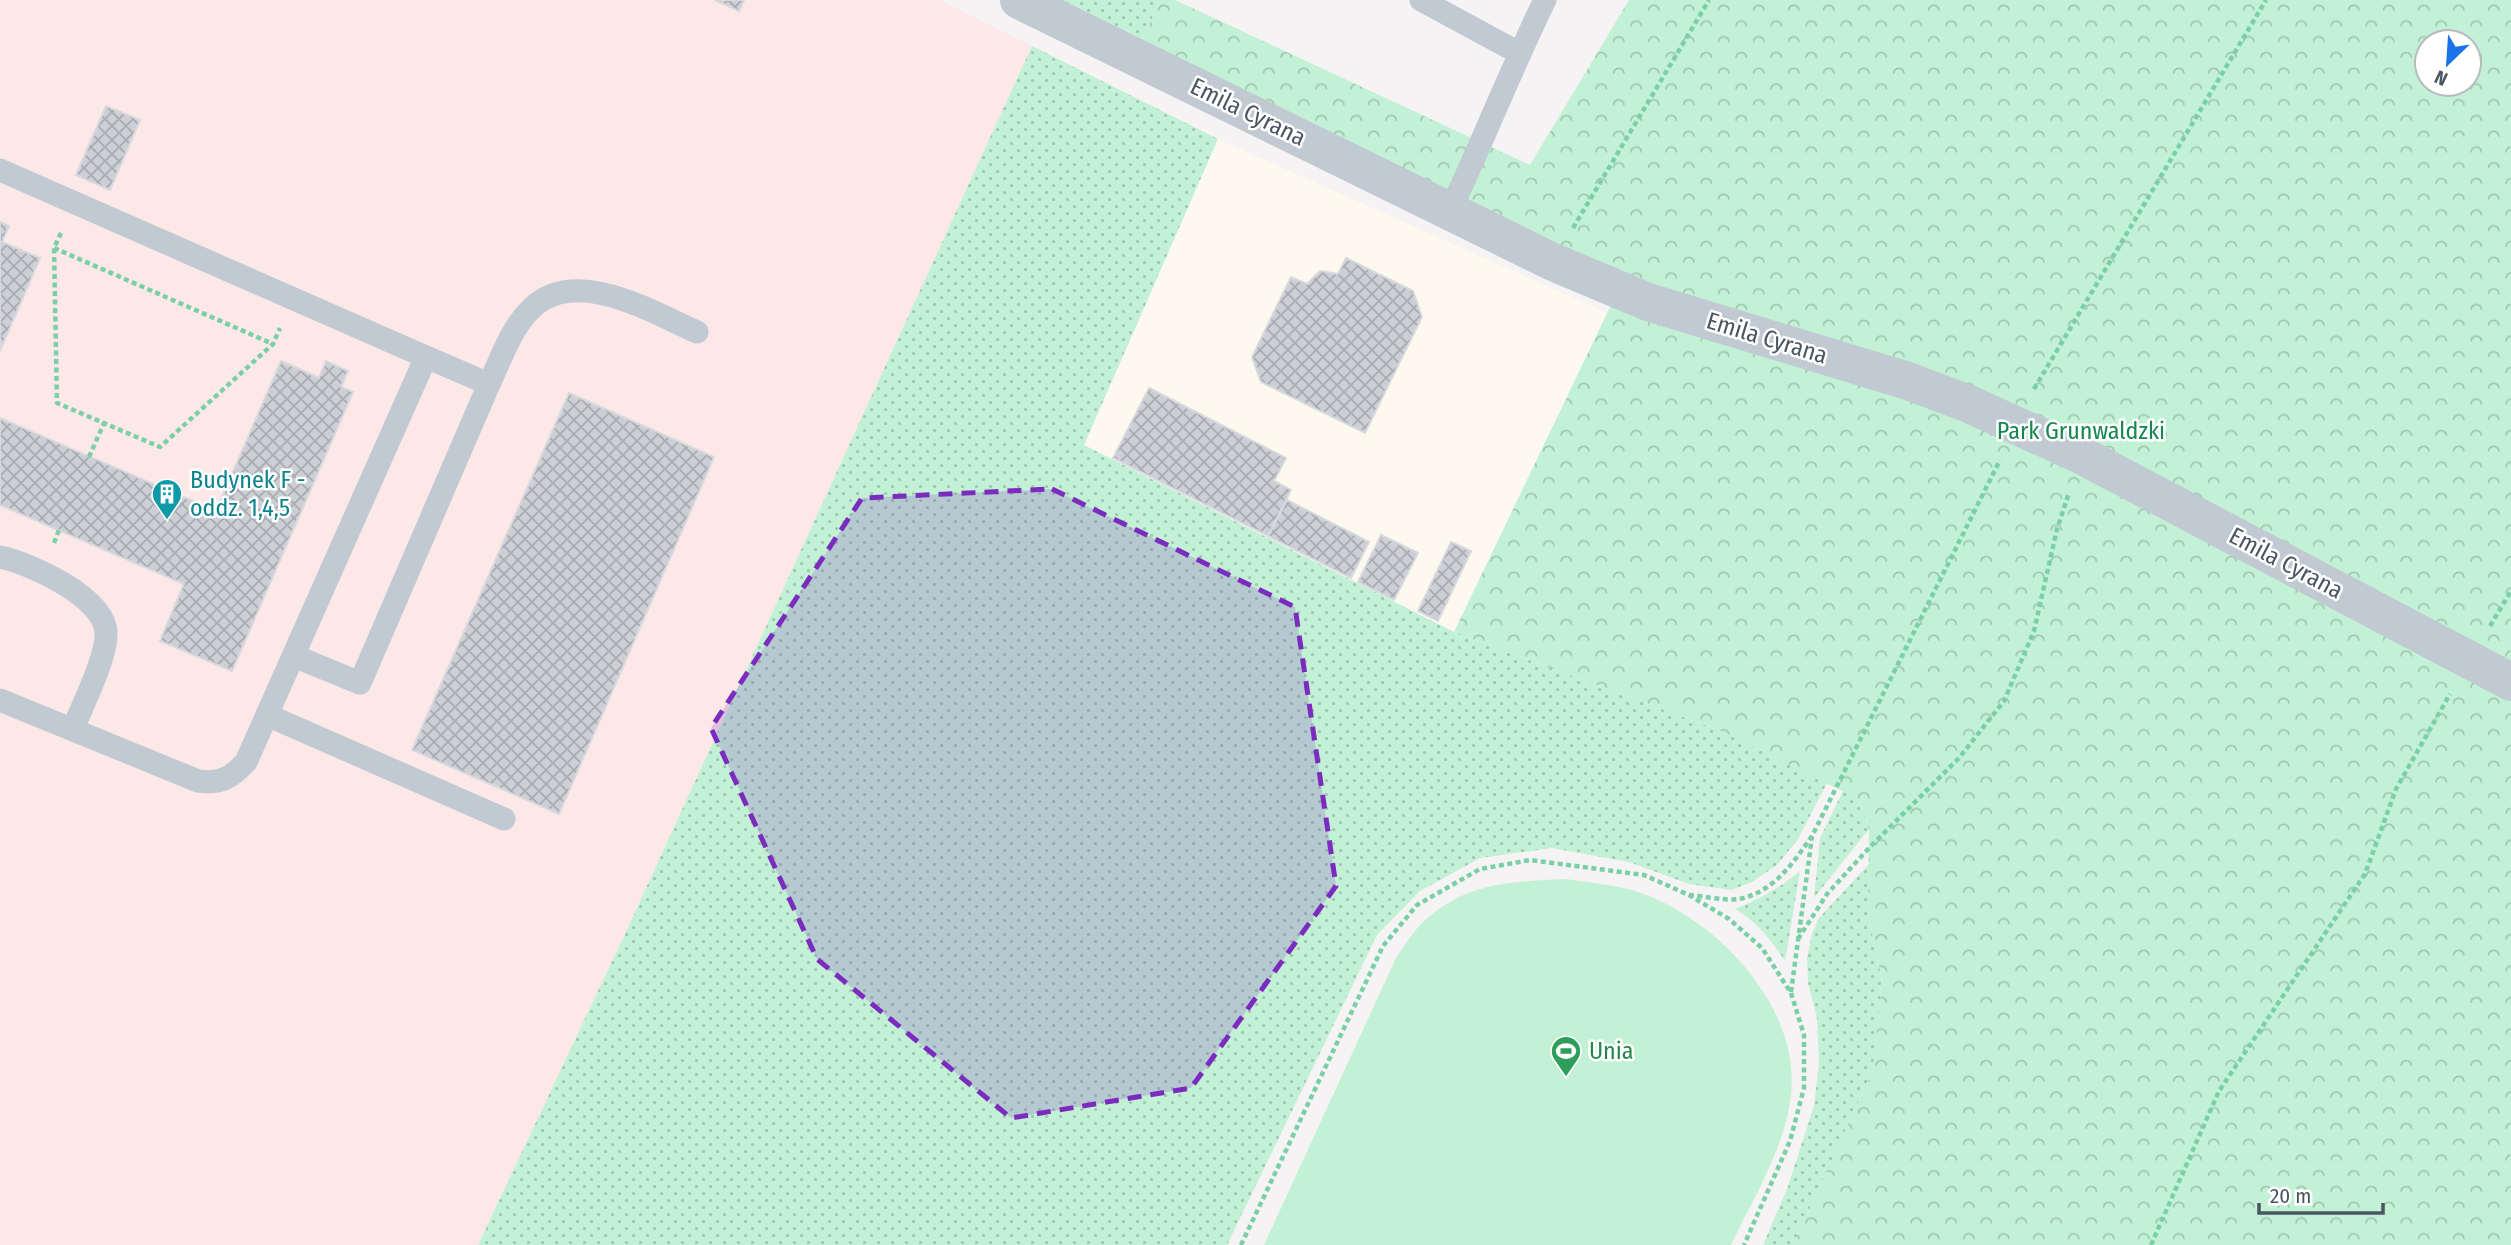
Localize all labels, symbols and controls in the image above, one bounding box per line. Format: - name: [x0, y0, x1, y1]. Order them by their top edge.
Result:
- north arrow: [2413, 28, 2483, 98]
- text: N: [2431, 65, 2451, 91]
- street label: Emila Cyrana: [1186, 72, 1310, 152]
- street label: Emila Cyrana: [1703, 306, 1831, 370]
- park label: Park Grunwaldzki: [1997, 417, 2165, 445]
- place label: Budynek F - oddz. 1,4,5: [190, 466, 306, 522]
- building icon: Budynek F - oddz. 1,4,5: [150, 477, 184, 521]
- street label: Emila Cyrana: [2224, 521, 2348, 605]
- sports icon: Unia: [1549, 1034, 1583, 1078]
- place label: Unia: [1589, 1037, 1634, 1065]
- scale bar: [2259, 1172, 2383, 1216]
- text: 20 m: [2270, 1183, 2311, 1209]

